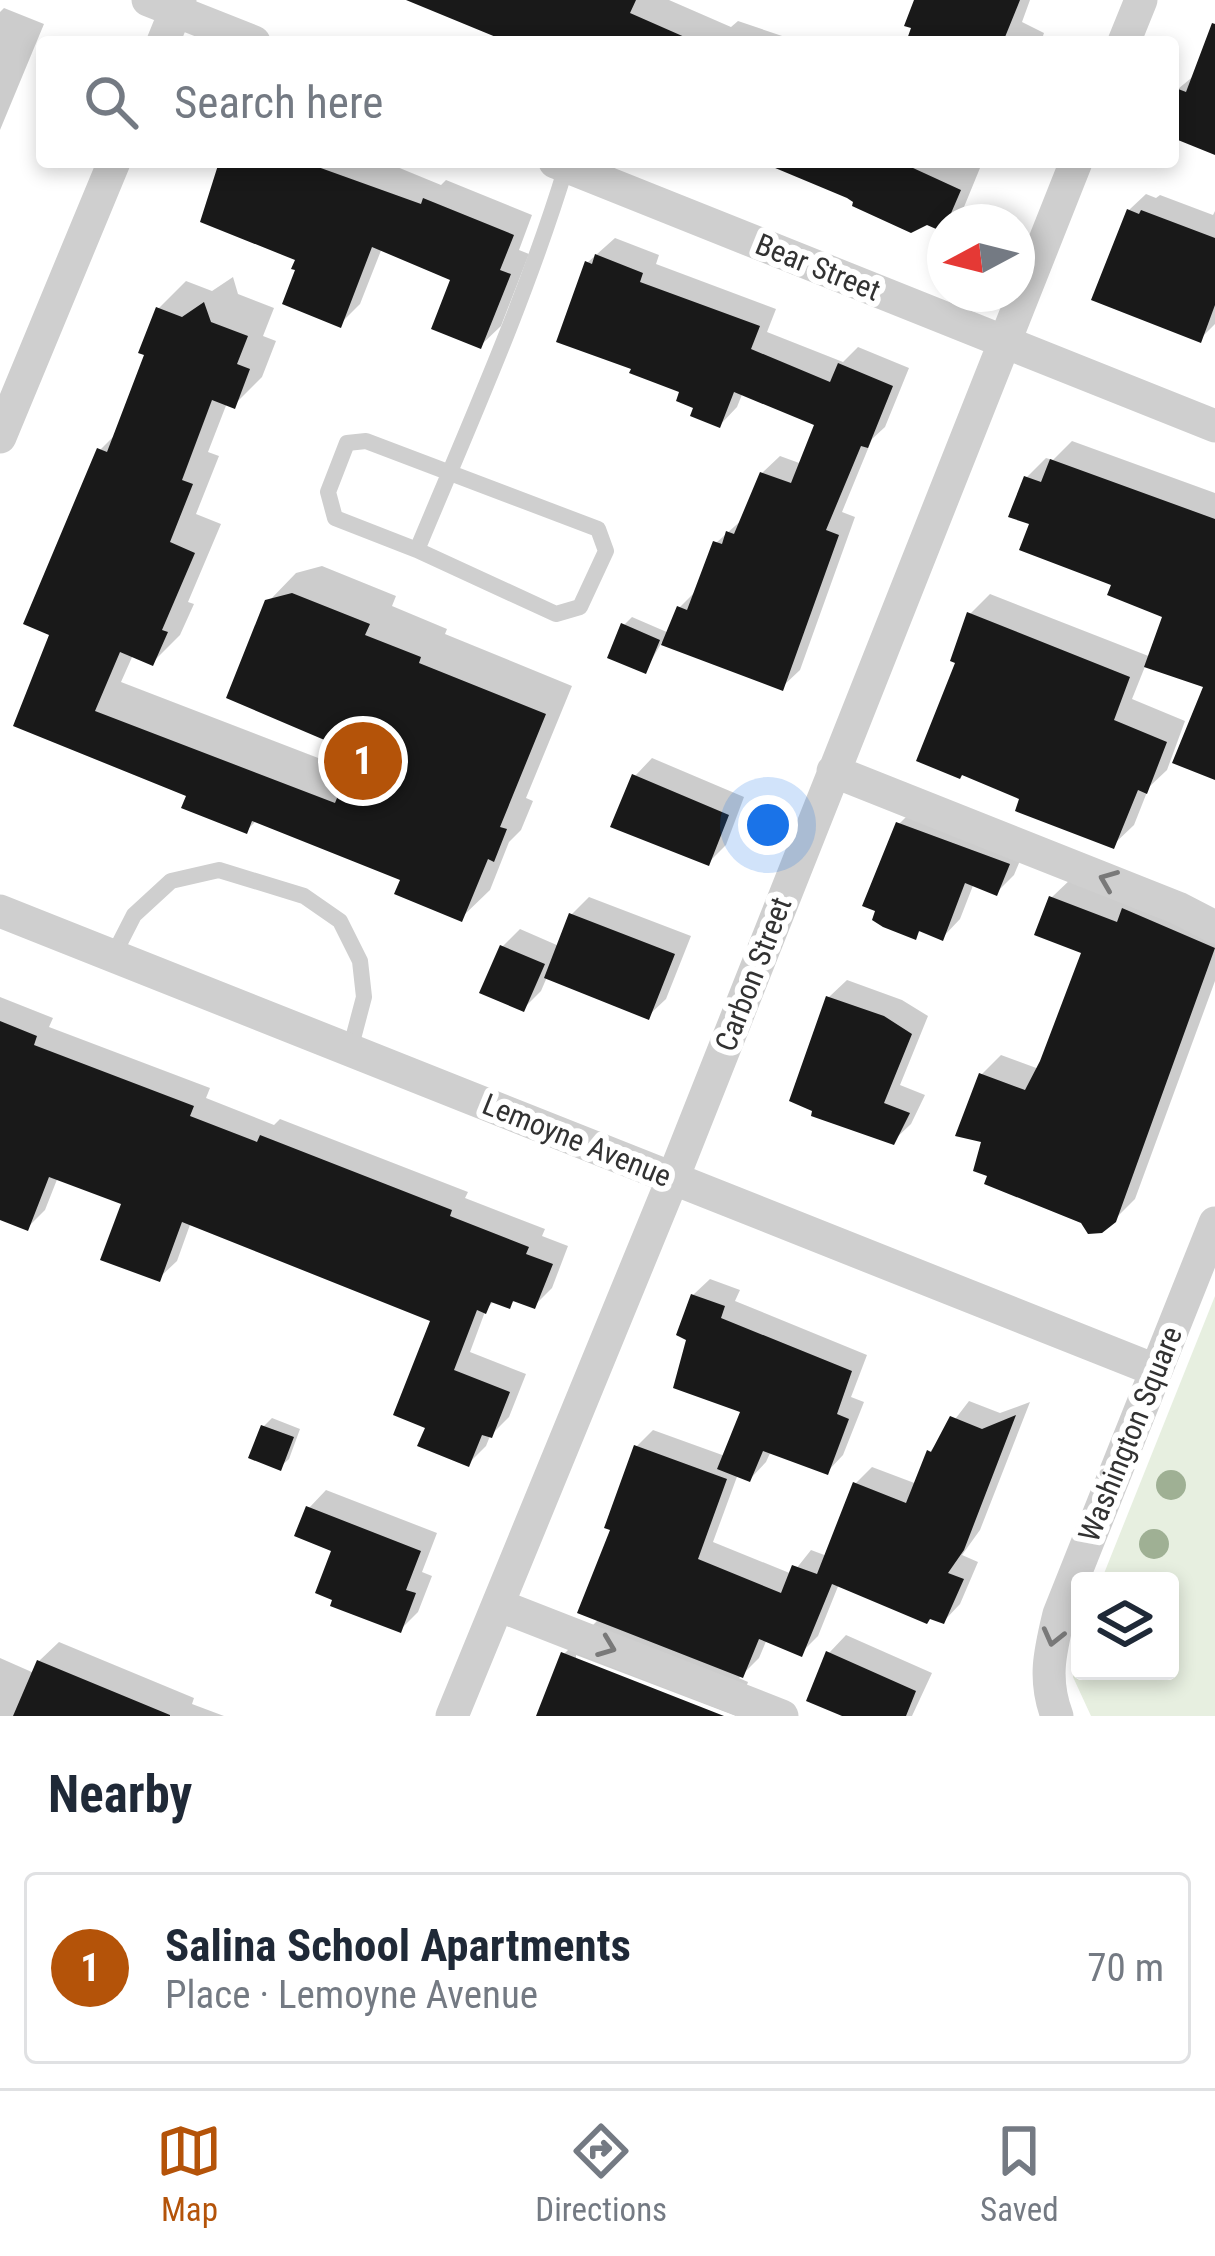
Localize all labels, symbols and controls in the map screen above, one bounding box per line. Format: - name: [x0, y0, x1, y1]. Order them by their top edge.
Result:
- search box: [36, 36, 1179, 168]
- icon: search: [78, 69, 144, 135]
- text: Search here: [174, 76, 383, 129]
- north arrow: [927, 204, 1035, 312]
- street label: Bear Street: [751, 226, 885, 308]
- pin: 1: [324, 716, 402, 806]
- your location: [738, 795, 798, 855]
- one-way arrow: [1098, 870, 1119, 895]
- street label: Carbon Street: [708, 892, 798, 1056]
- street label: Lemoyne Avenue: [478, 1086, 676, 1194]
- street label: Washington Square: [1071, 1321, 1189, 1547]
- map controls: [1071, 1572, 1179, 1680]
- button: layers: [1071, 1572, 1179, 1680]
- one-way arrow: [1043, 1626, 1068, 1646]
- one-way arrow: [595, 1633, 616, 1658]
- text: Nearby: [48, 1765, 192, 1824]
- text: Salina School Apartments: [165, 1919, 631, 1972]
- text: 1: [80, 1945, 100, 1991]
- text: 70 m: [1087, 1945, 1164, 1991]
- text: Place · Lemoyne Avenue: [165, 1972, 538, 2018]
- tab: Map: [156, 2118, 222, 2229]
- tab: Directions: [535, 2118, 667, 2229]
- tab: Saved: [980, 2118, 1059, 2229]

